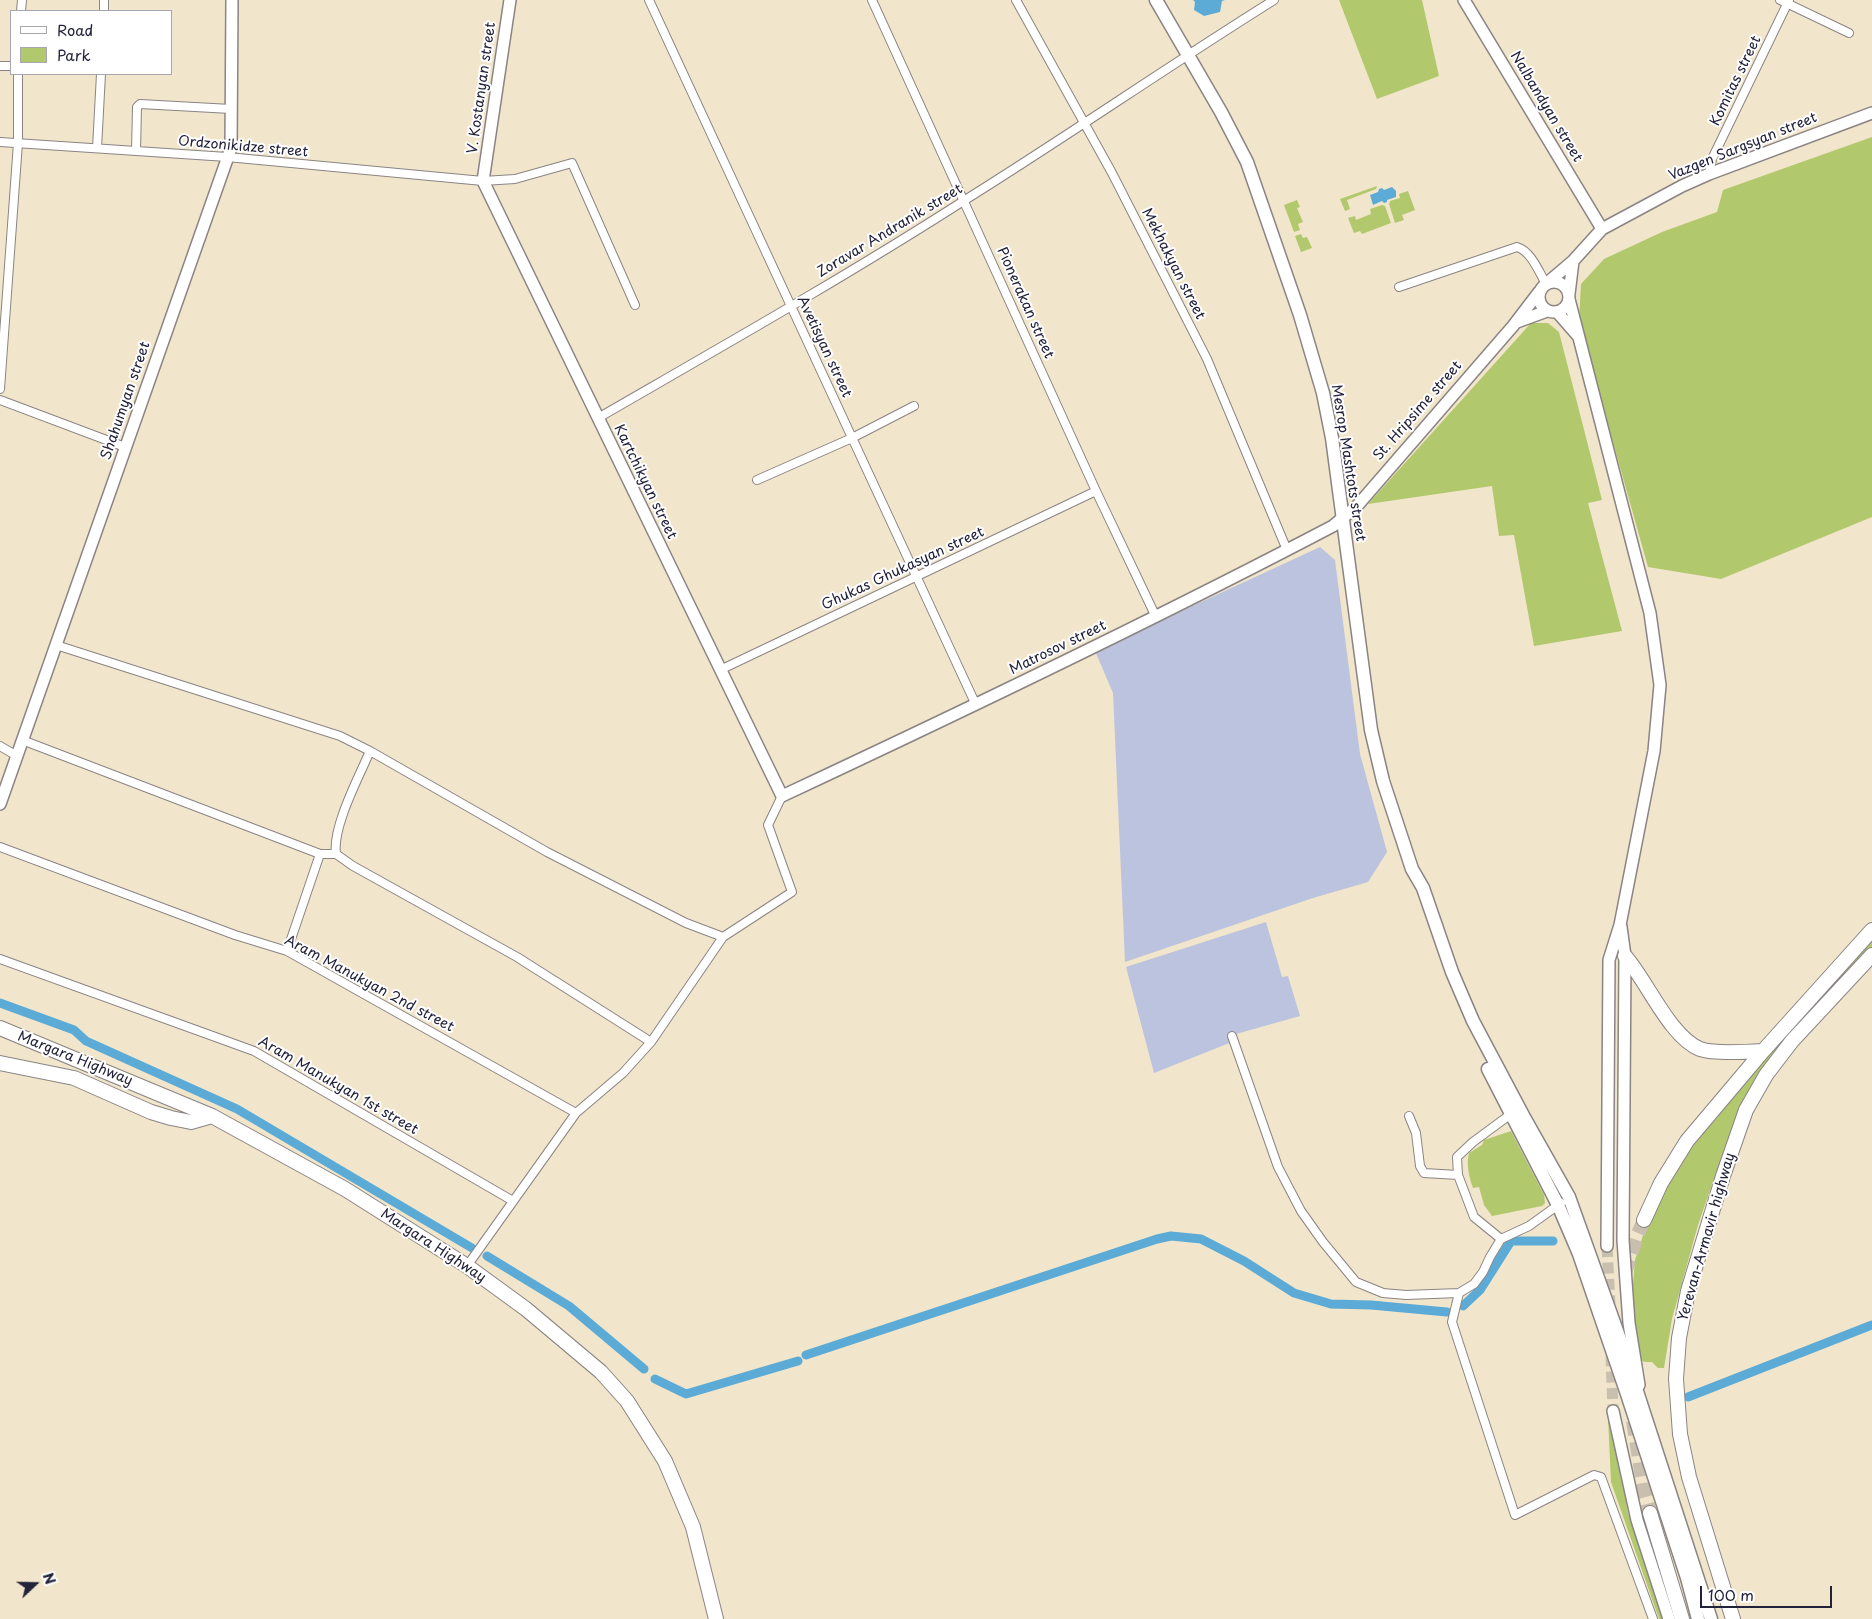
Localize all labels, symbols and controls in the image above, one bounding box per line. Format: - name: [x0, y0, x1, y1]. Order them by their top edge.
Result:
- legend: [10, 10, 172, 75]
- text: Road: [57, 18, 93, 41]
- street label: V. Kostanyan street: [464, 21, 500, 155]
- street label: Komitas street: [1707, 33, 1765, 129]
- text: Park: [57, 43, 91, 66]
- street label: Nalbandyan street: [1506, 49, 1586, 165]
- street label: Vazgen Sargsyan street: [1666, 110, 1820, 184]
- street label: Ordzonikidze street: [177, 133, 309, 161]
- street label: Zoravar Andranik street: [814, 181, 966, 281]
- street label: Mekhakyan street: [1138, 206, 1208, 322]
- street label: Pionerakan street: [993, 245, 1057, 361]
- street label: Avetisyan street: [793, 294, 855, 400]
- street label: Shahumyan street: [98, 340, 154, 462]
- street label: St. Hripsime street: [1370, 358, 1466, 464]
- street label: Mesrop Mashtots street: [1327, 383, 1369, 543]
- street label: Kartchikyan street: [610, 422, 680, 542]
- street label: Ghukas Ghukasyan street: [819, 524, 987, 614]
- street label: Matrosov street: [1007, 617, 1109, 679]
- street label: Aram Manukyan 2nd street: [282, 932, 456, 1036]
- street label: Margara Highway: [15, 1028, 135, 1090]
- street label: Aram Manukyan 1st street: [255, 1033, 421, 1139]
- street label: Yerevan-Armavir highway: [1675, 1151, 1739, 1323]
- street label: Margara Highway: [377, 1206, 489, 1286]
- north arrow: [10, 1559, 60, 1609]
- text: N: [38, 1570, 61, 1587]
- scale bar: [1702, 1576, 1834, 1608]
- text: 100 m: [1708, 1583, 1754, 1606]

